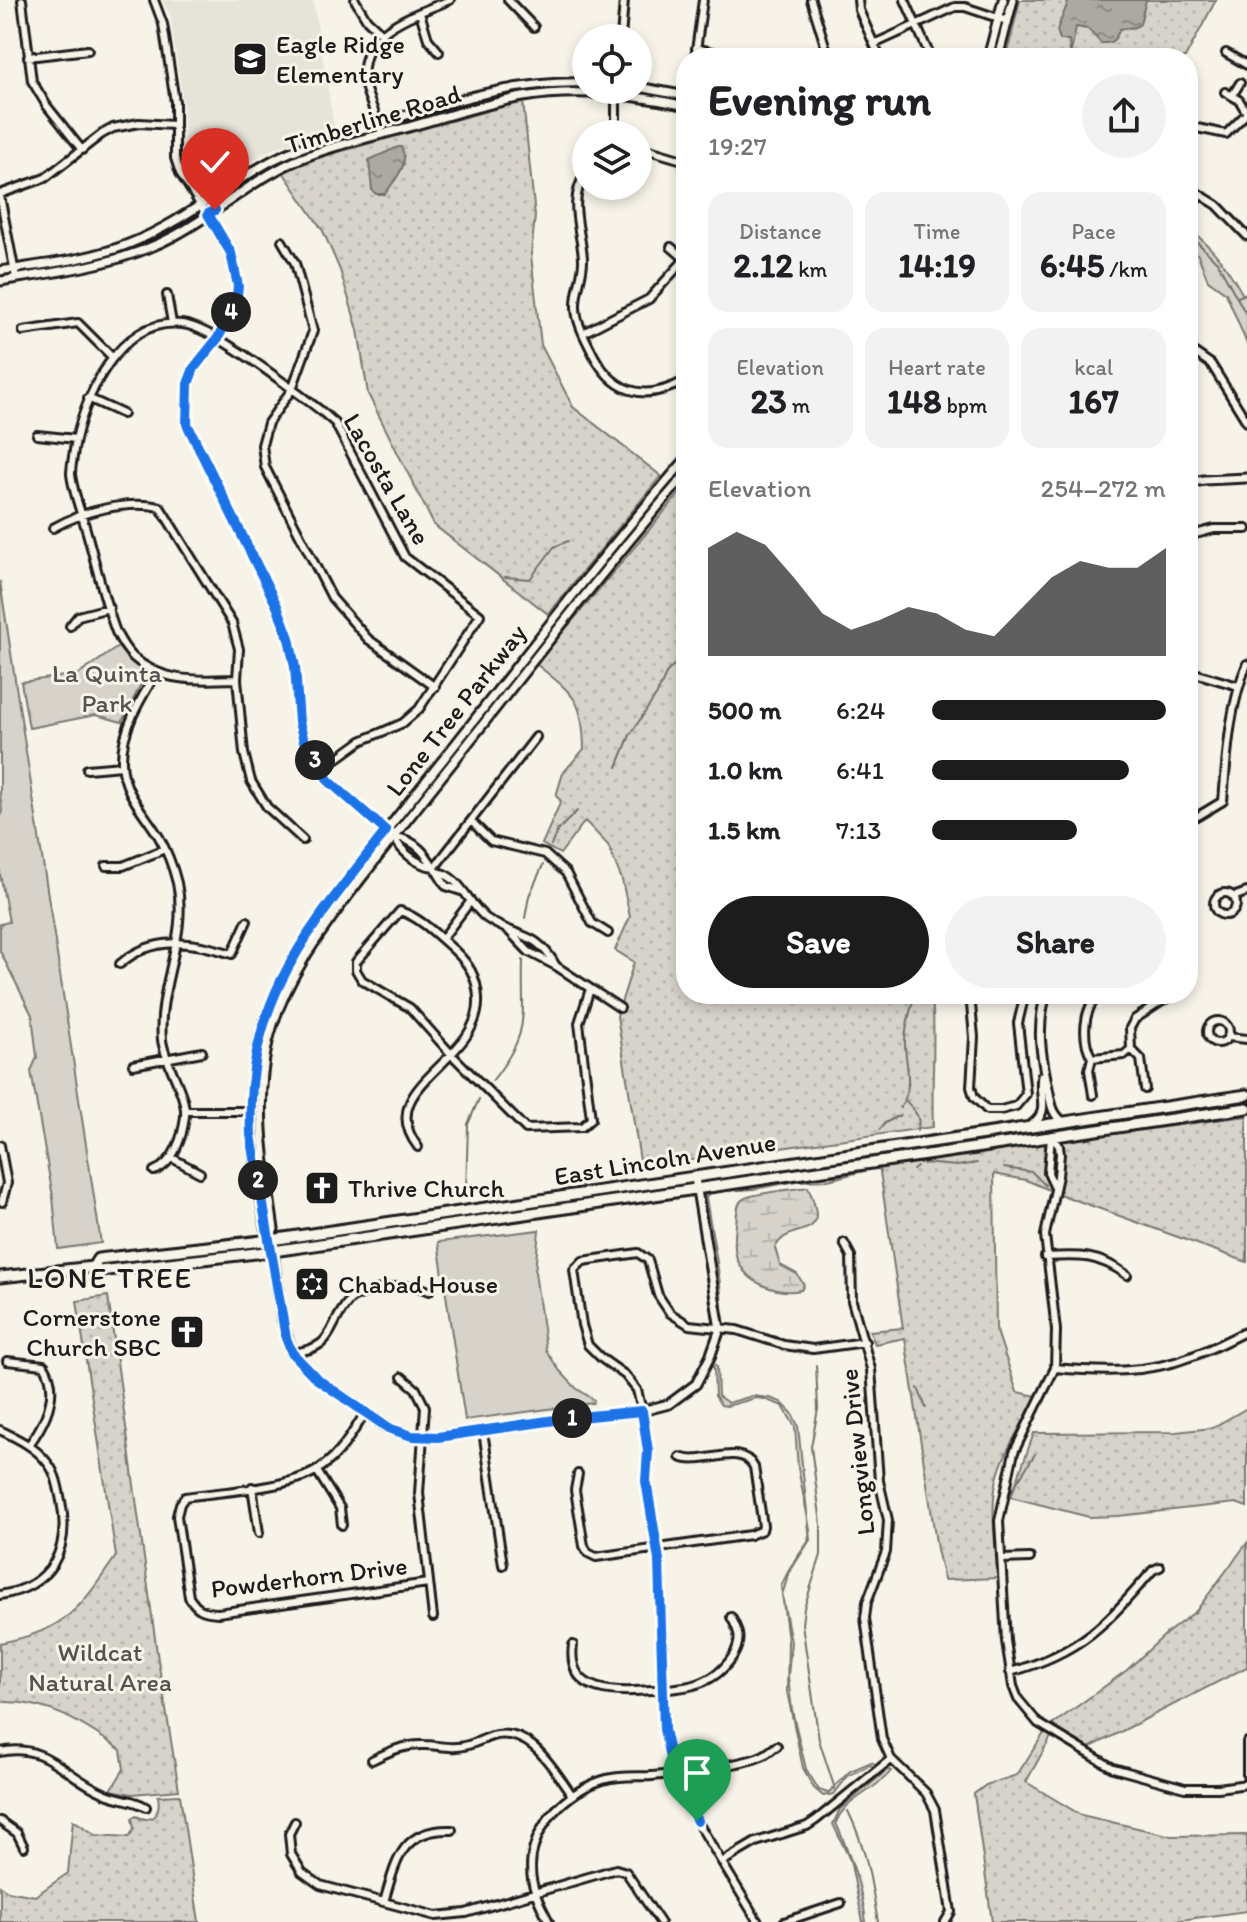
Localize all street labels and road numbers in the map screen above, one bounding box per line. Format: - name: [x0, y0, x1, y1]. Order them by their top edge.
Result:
- street label: Timberline Road: [281, 77, 465, 161]
- street label: Lacosta Lane: [337, 408, 437, 550]
- street label: Lone Tree Parkway: [379, 617, 533, 803]
- street label: East Lincoln Avenue: [552, 1126, 778, 1192]
- street label: Longview Drive: [832, 1367, 882, 1537]
- street label: Powderhorn Drive: [209, 1549, 409, 1605]

